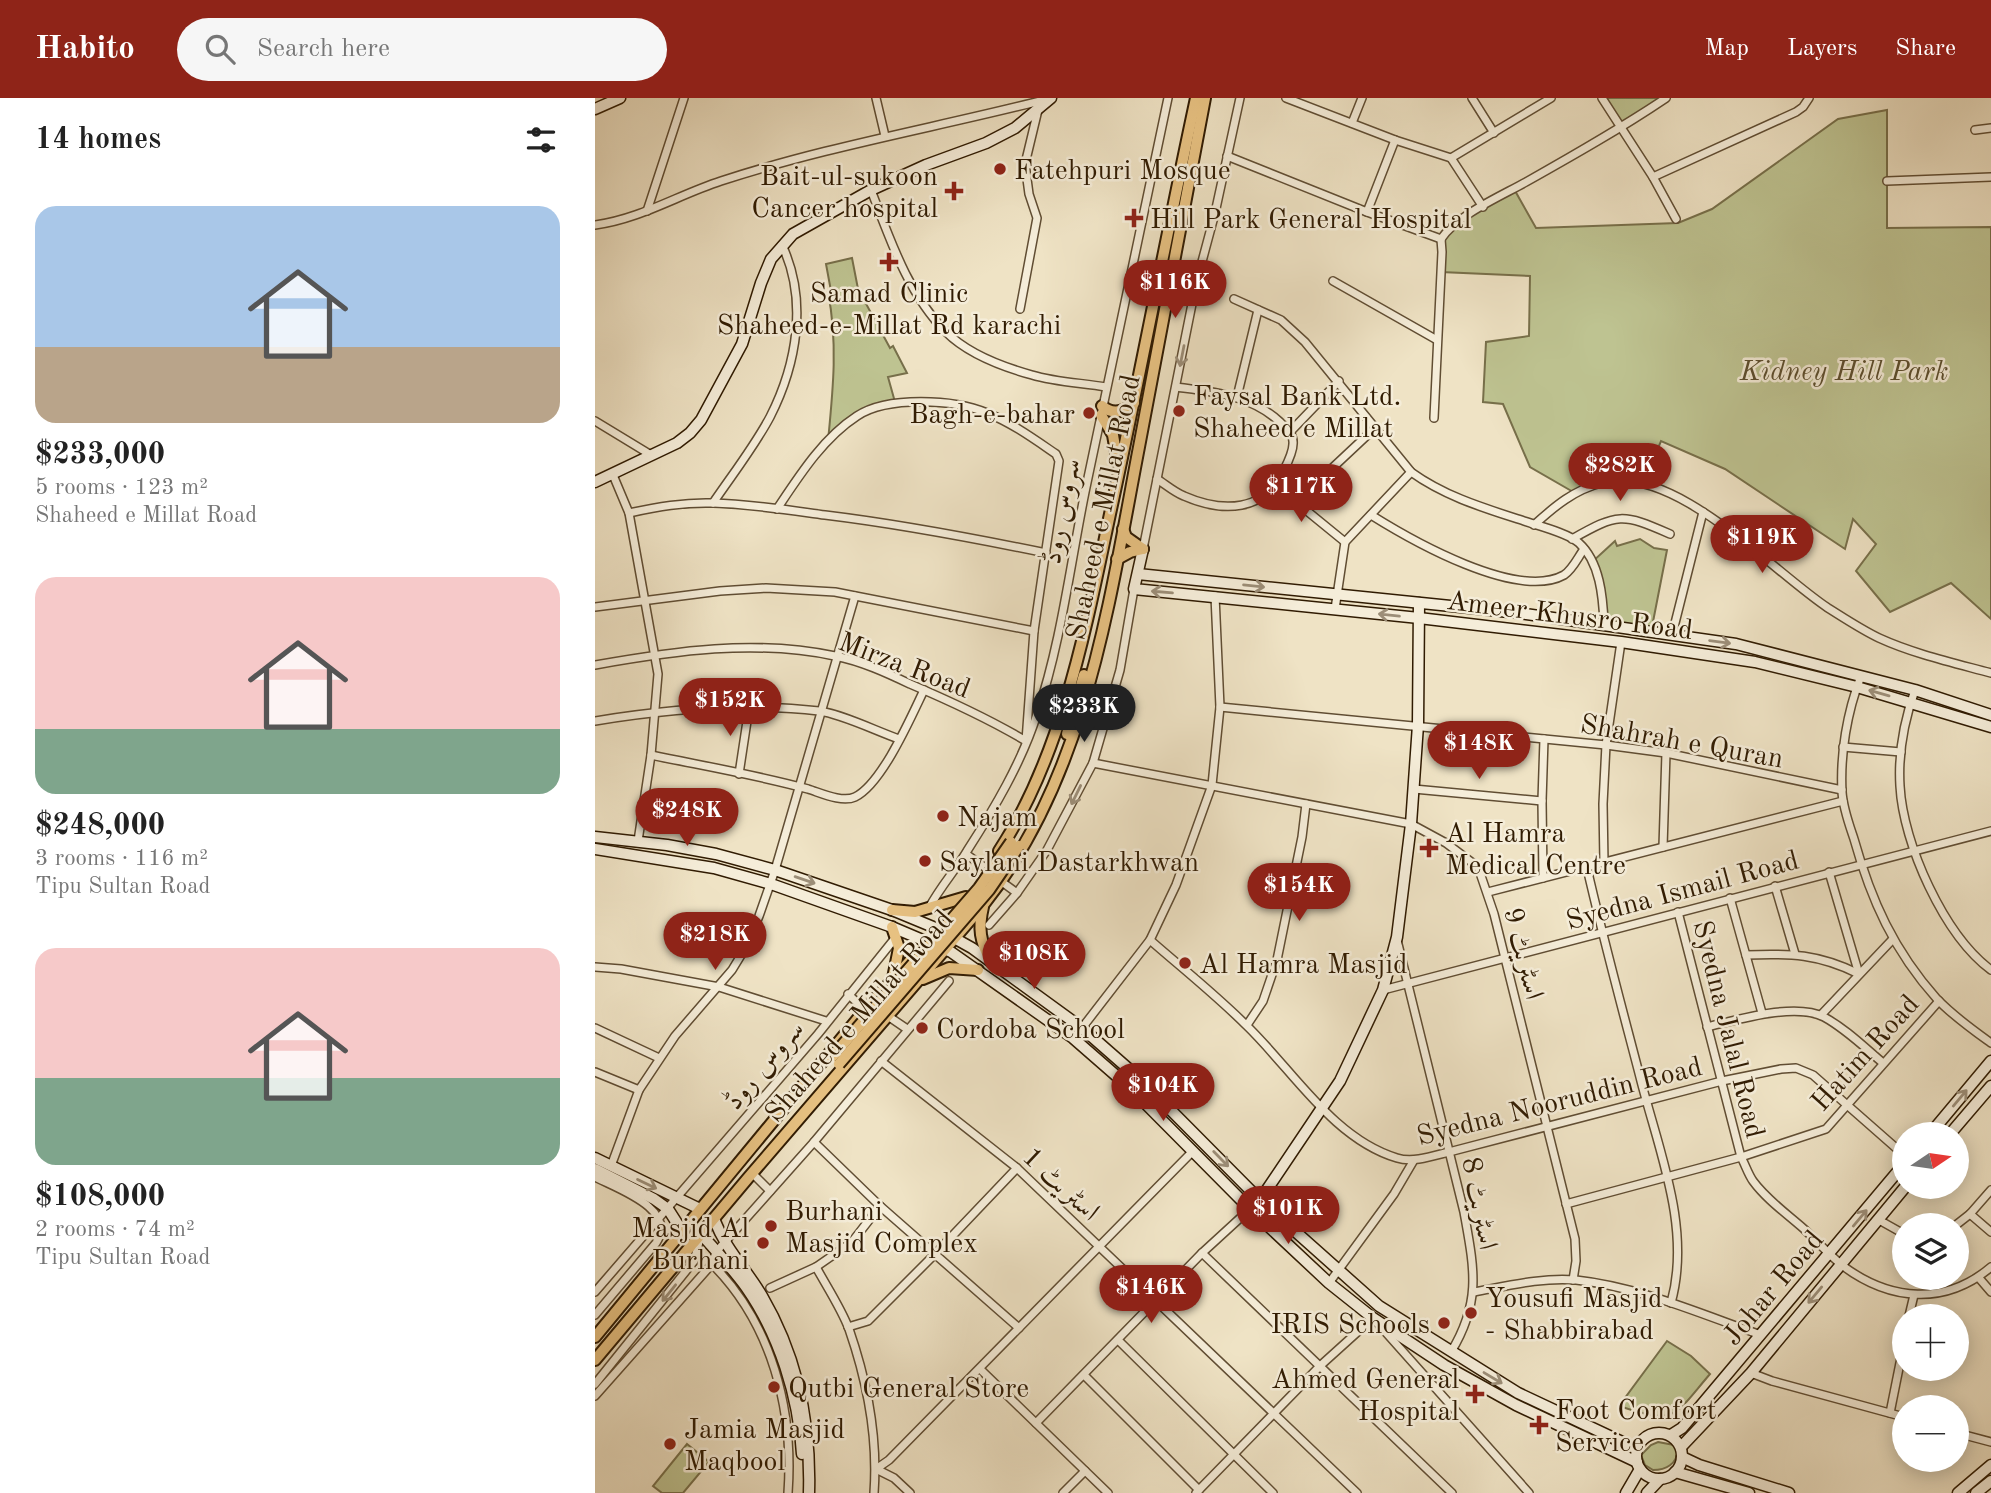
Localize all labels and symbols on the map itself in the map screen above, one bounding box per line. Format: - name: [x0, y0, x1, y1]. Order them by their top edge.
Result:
- place label: Fatehpuri Mosque: [1014, 158, 1231, 186]
- marker: Fatehpuri Mosque: [992, 161, 1008, 177]
- place label: Bait-ul-sukoon Cancer hospital: [751, 164, 938, 224]
- marker: Bait-ul-sukoon Cancer hospital: [944, 181, 964, 201]
- place label: Hill Park General Hospital: [1150, 207, 1471, 235]
- marker: Hill Park General Hospital: [1124, 208, 1144, 228]
- marker: Samad Clinic Shaheed-e-Millat Rd karachi: [879, 252, 899, 272]
- pin: $116K: [1126, 260, 1224, 320]
- place label: Samad Clinic Shaheed-e-Millat Rd karachi: [717, 281, 1061, 341]
- one-way arrow: [1175, 344, 1188, 367]
- park label: Kidney Hill Park: [1739, 359, 1948, 387]
- street label: Shaheed e Millat Road: [1063, 372, 1147, 643]
- place label: Faysal Bank Ltd. Shaheed e Millat: [1193, 384, 1401, 444]
- place label: Bagh-e-bahar: [909, 402, 1075, 430]
- marker: Faysal Bank Ltd. Shaheed e Millat: [1171, 403, 1187, 419]
- marker: Bagh-e-bahar: [1081, 405, 1097, 421]
- pin: $282K: [1571, 444, 1669, 503]
- street label: سروس روڈ: [1036, 456, 1089, 567]
- pin: $117K: [1252, 464, 1350, 524]
- pin: $119K: [1713, 516, 1811, 575]
- one-way arrow: [1243, 580, 1265, 593]
- one-way arrow: [1152, 585, 1174, 598]
- street label: Ameer Khusro Road: [1445, 588, 1694, 646]
- one-way arrow: [1378, 608, 1401, 621]
- street label: Mirza Road: [834, 629, 974, 705]
- one-way arrow: [1708, 635, 1731, 648]
- pin: $152K: [681, 678, 779, 738]
- pin: $233K: [1035, 684, 1133, 744]
- one-way arrow: [1868, 686, 1890, 699]
- street label: Shahrah e Quran: [1578, 711, 1785, 775]
- pin: $148K: [1430, 722, 1528, 781]
- one-way arrow: [1069, 784, 1083, 805]
- pin: $248K: [638, 788, 736, 848]
- place label: Najam: [957, 805, 1037, 833]
- marker: Najam: [935, 808, 951, 824]
- place label: Al Hamra Medical Centre: [1445, 821, 1626, 881]
- marker: Al Hamra Medical Centre: [1419, 838, 1439, 858]
- street label: Syedna Ismail Road: [1563, 847, 1802, 936]
- place label: Saylani Dastarkhwan: [939, 850, 1199, 878]
- marker: Saylani Dastarkhwan: [917, 853, 933, 869]
- pin: $154K: [1250, 864, 1348, 923]
- one-way arrow: [794, 874, 816, 887]
- street label: اسٹریٹ 9: [1496, 905, 1547, 1003]
- street label: Shaheed e Millat Road: [761, 906, 960, 1128]
- pin: $218K: [666, 912, 764, 972]
- street label: Syedna Jalal Road: [1686, 918, 1768, 1141]
- pin: $108K: [985, 932, 1083, 991]
- place label: Al Hamra Masjid: [1199, 952, 1408, 980]
- marker: Al Hamra Masjid: [1177, 955, 1193, 971]
- street label: Hatim Road: [1807, 990, 1925, 1118]
- street label: سروس روڈ: [718, 1014, 812, 1117]
- place label: Cordoba School: [936, 1017, 1125, 1045]
- marker: Cordoba School: [914, 1020, 930, 1036]
- street label: Syedna Nooruddin Road: [1414, 1054, 1705, 1152]
- pin: $104K: [1114, 1063, 1212, 1123]
- one-way arrow: [1952, 1089, 1968, 1107]
- north arrow: [1892, 1122, 1969, 1199]
- street label: اسٹریٹ 1: [1015, 1143, 1104, 1228]
- one-way arrow: [1212, 1150, 1229, 1167]
- street label: اسٹریٹ 8: [1454, 1155, 1501, 1252]
- one-way arrow: [636, 1177, 657, 1191]
- pin: $101K: [1239, 1186, 1337, 1246]
- place label: Burhani Masjid Complex: [785, 1199, 978, 1259]
- one-way arrow: [1852, 1209, 1867, 1227]
- place label: Masjid Al Burhani: [632, 1216, 749, 1276]
- marker: Burhani Masjid Complex: [763, 1218, 779, 1234]
- street label: Johar Road: [1719, 1226, 1830, 1351]
- marker: Masjid Al Burhani: [755, 1235, 771, 1251]
- pin: $146K: [1102, 1266, 1200, 1325]
- one-way arrow: [661, 1283, 677, 1301]
- place label: Yousufi Masjid - Shabbirabad: [1485, 1286, 1663, 1346]
- one-way arrow: [1807, 1286, 1823, 1304]
- marker: Yousufi Masjid - Shabbirabad: [1463, 1305, 1479, 1321]
- place label: IRIS Schools: [1270, 1312, 1430, 1340]
- marker: IRIS Schools: [1436, 1315, 1452, 1331]
- place label: Ahmed General Hospital: [1271, 1367, 1459, 1427]
- one-way arrow: [1483, 1372, 1503, 1386]
- place label: Qutbi General Store: [788, 1376, 1029, 1404]
- marker: Qutbi General Store: [766, 1379, 782, 1395]
- marker: Ahmed General Hospital: [1465, 1384, 1485, 1404]
- place label: Foot Comfort Service: [1555, 1398, 1717, 1458]
- marker: Foot Comfort Service: [1529, 1415, 1549, 1435]
- place label: Jamia Masjid Maqbool: [684, 1417, 845, 1477]
- marker: Jamia Masjid Maqbool: [662, 1436, 678, 1452]

